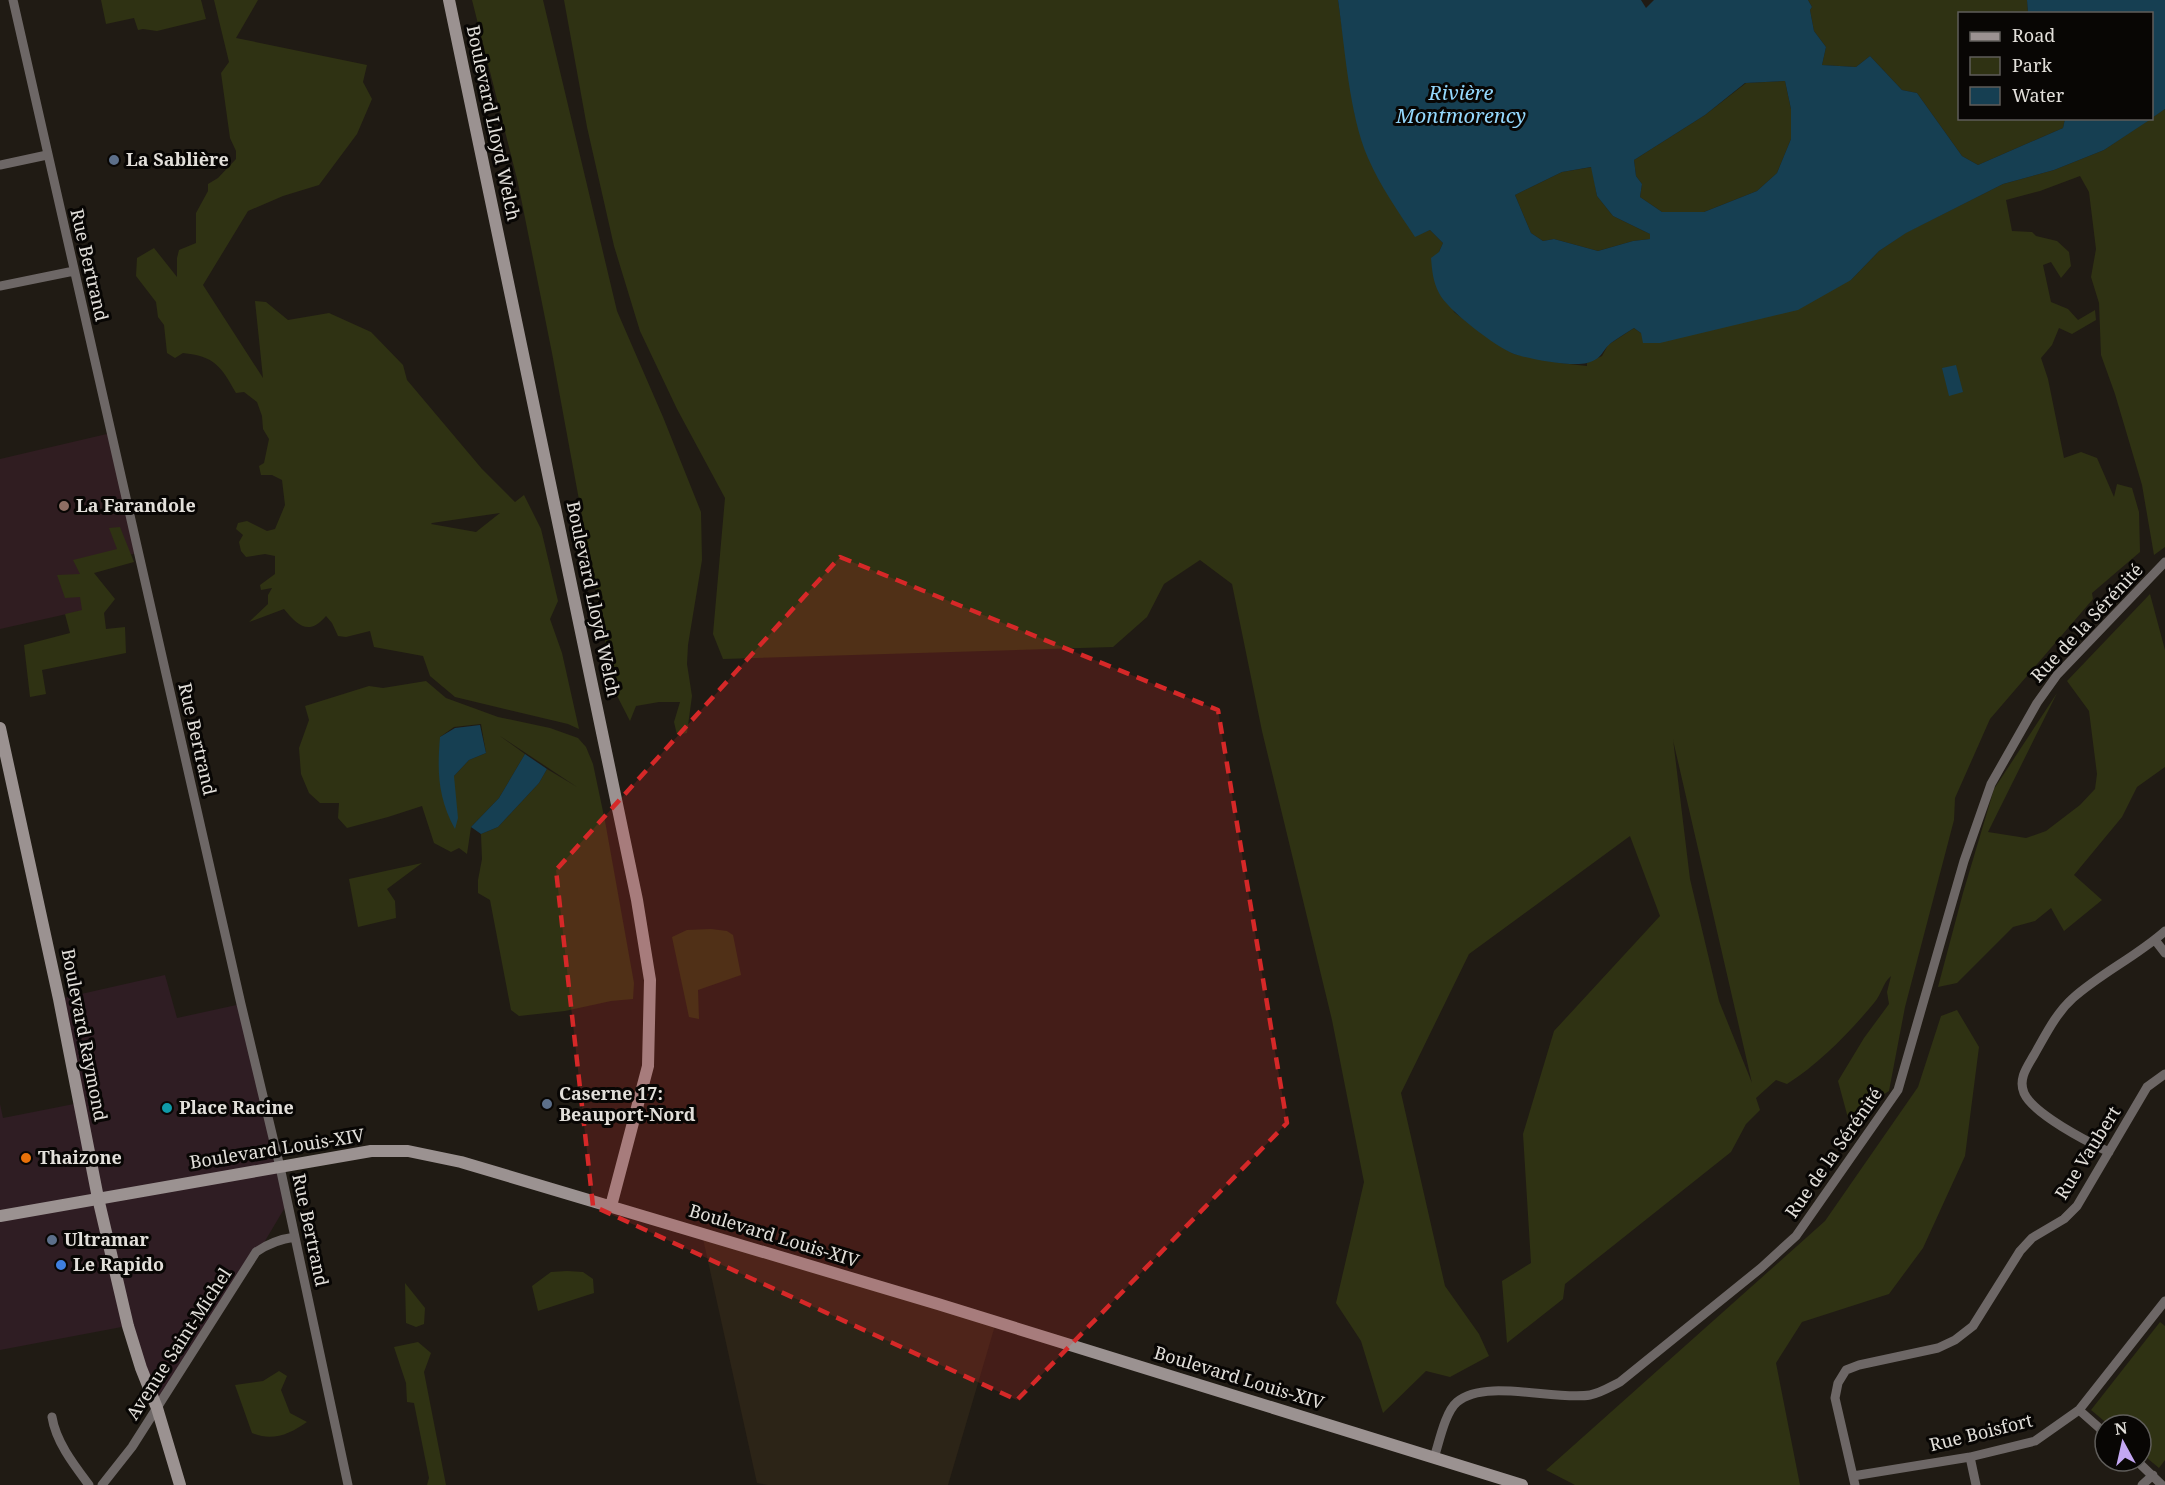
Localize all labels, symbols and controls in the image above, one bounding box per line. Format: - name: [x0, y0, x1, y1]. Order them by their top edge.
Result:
- legend: [1958, 12, 2153, 120]
- street label: Boulevard Lloyd Welch: [461, 23, 526, 223]
- text: Road: [2012, 23, 2055, 47]
- text: Park: [2012, 53, 2052, 77]
- water label: Rivière Montmorency: [1395, 79, 1526, 129]
- text: Water: [2012, 83, 2065, 107]
- place label: La Sablière: [126, 147, 229, 171]
- marker: La Sablière: [107, 153, 121, 167]
- street label: Rue Bertrand: [65, 206, 115, 323]
- place label: La Farandole: [76, 493, 196, 517]
- marker: La Farandole: [57, 499, 71, 513]
- street label: Boulevard Lloyd Welch: [561, 499, 626, 699]
- street label: Rue de la Sérénité: [2025, 558, 2148, 687]
- street label: Rue Bertrand: [173, 680, 223, 797]
- street label: Boulevard Raymond: [56, 946, 113, 1123]
- place label: Caserne 17: Beauport-Nord: [559, 1081, 696, 1126]
- street label: Rue de la Sérénité: [1779, 1082, 1887, 1222]
- place label: Place Racine: [179, 1095, 294, 1119]
- marker: Caserne 17: Beauport-Nord: [540, 1097, 554, 1111]
- marker: Place Racine: [160, 1101, 174, 1115]
- street label: Rue Vaubert: [2049, 1101, 2125, 1204]
- street label: Boulevard Louis-XIV: [188, 1122, 367, 1174]
- place label: Thaizone: [38, 1145, 122, 1169]
- marker: Thaizone: [19, 1151, 33, 1165]
- street label: Rue Bertrand: [287, 1171, 335, 1288]
- street label: Boulevard Louis-XIV: [686, 1198, 863, 1273]
- place label: Ultramar: [64, 1227, 149, 1251]
- marker: Ultramar: [45, 1233, 59, 1247]
- place label: Le Rapido: [73, 1252, 164, 1276]
- marker: Le Rapido: [54, 1258, 68, 1272]
- street label: Avenue Saint-Michel: [120, 1263, 236, 1424]
- street label: Boulevard Louis-XIV: [1151, 1340, 1328, 1415]
- street label: Rue Boisfort: [1927, 1408, 2035, 1456]
- north arrow: [2093, 1413, 2153, 1473]
- text: N: [2113, 1416, 2129, 1440]

